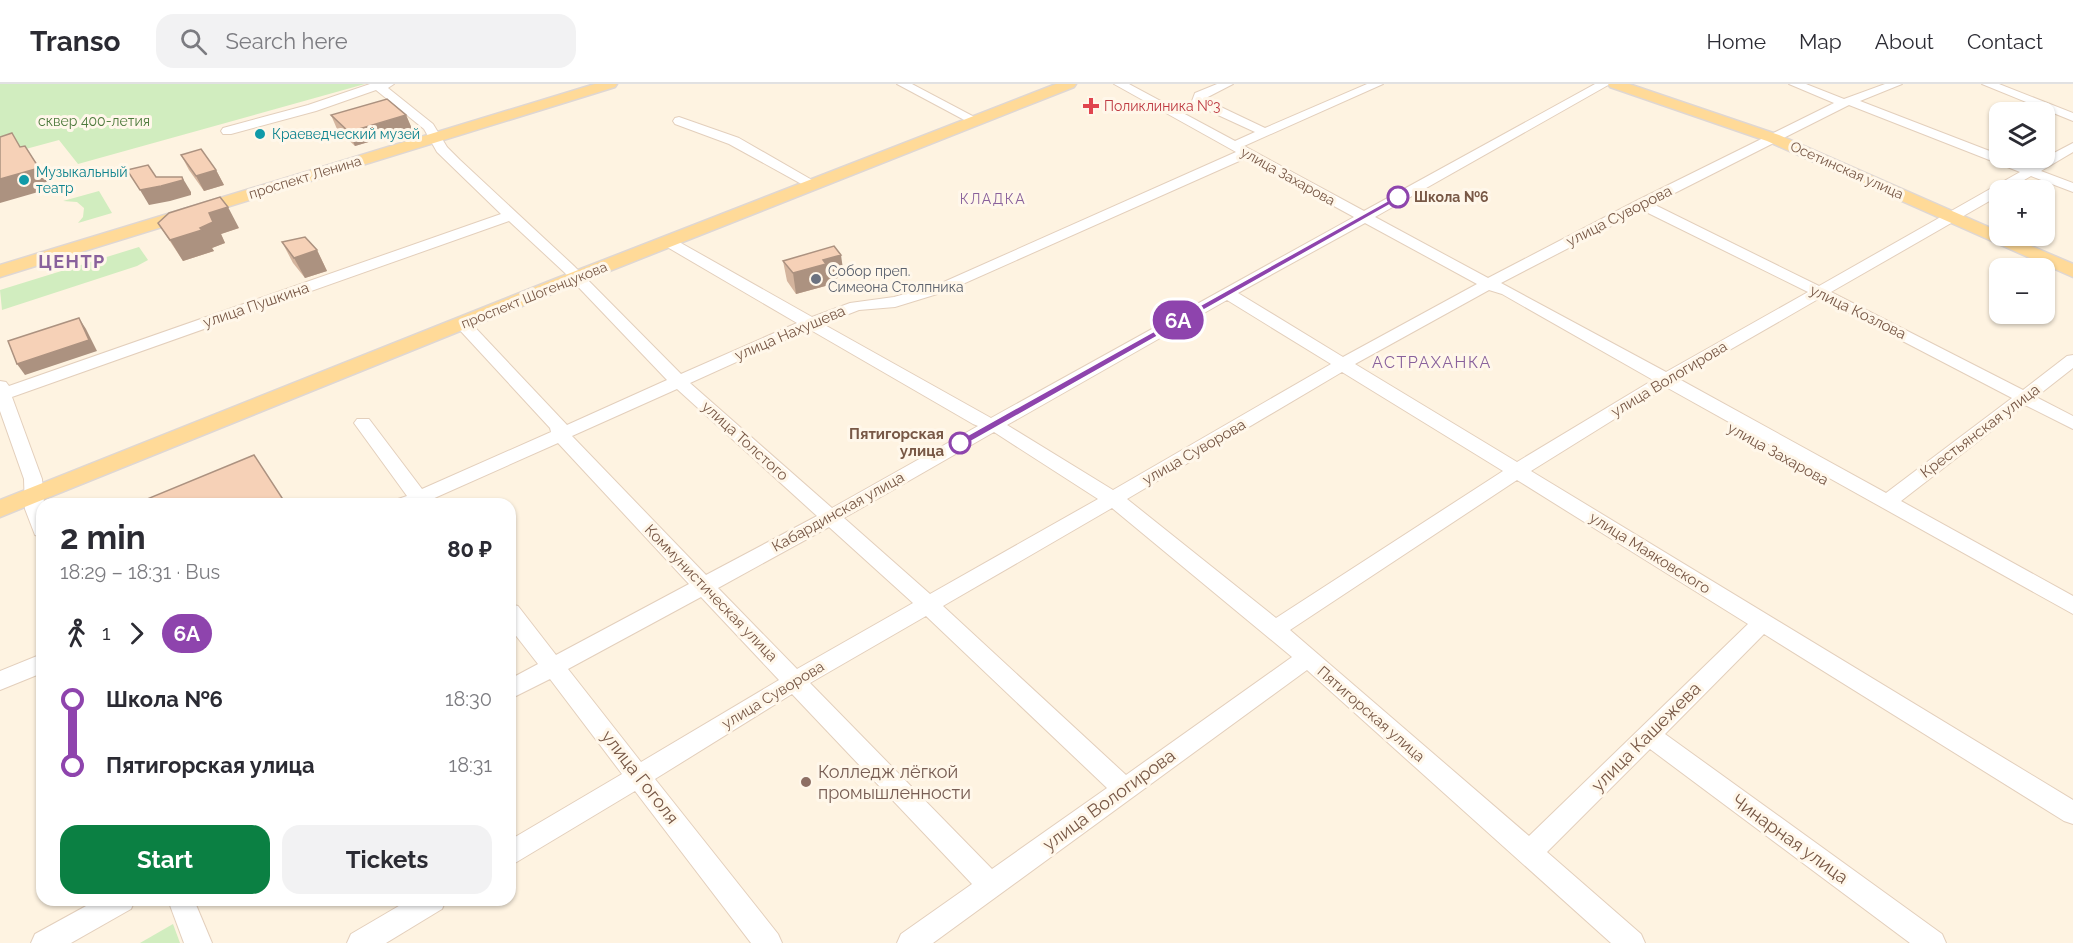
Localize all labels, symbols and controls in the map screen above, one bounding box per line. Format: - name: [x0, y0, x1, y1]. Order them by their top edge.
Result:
- search box: [156, 14, 576, 68]
- text: Transo: [30, 25, 120, 58]
- icon: search: [177, 25, 210, 58]
- text: Search here: [225, 28, 348, 54]
- text: Home: [1707, 29, 1766, 54]
- text: Map: [1799, 29, 1842, 54]
- text: About: [1875, 29, 1934, 54]
- text: Contact: [1967, 29, 2043, 54]
- marker: Поликлиника №3: [1082, 97, 1100, 115]
- place label: Поликлиника №3: [1104, 98, 1221, 114]
- map controls: [1989, 102, 2055, 324]
- button: layers: [1989, 102, 2055, 168]
- park label: сквер 400-летия: [38, 113, 150, 129]
- place label: Краеведческий музей: [272, 126, 420, 142]
- marker: Краеведческий музей: [253, 127, 267, 141]
- street label: Осетинская улица: [1788, 138, 1906, 202]
- street label: улица Захарова: [1238, 144, 1338, 208]
- street label: проспект Ленина: [247, 152, 363, 202]
- place label: Музыкальный театр: [36, 164, 127, 196]
- marker: Музыкальный театр: [17, 173, 31, 187]
- button: +: [1989, 180, 2055, 246]
- street label: улица Суворова: [1563, 182, 1675, 250]
- marker: Школа №6: [1387, 186, 1409, 208]
- place label: Школа №6: [1414, 189, 1488, 205]
- district label: КЛАДКА: [960, 191, 1026, 207]
- district label: ЦЕНТР: [38, 251, 106, 272]
- street label: проспект Шогенцукова: [459, 258, 609, 332]
- button: −: [1989, 258, 2055, 324]
- place label: Собор преп. Симеона Столпника: [828, 263, 964, 295]
- marker: Собор преп. Симеона Столпника: [809, 272, 823, 286]
- street label: улица Пушкина: [201, 278, 311, 332]
- street label: улица Козлова: [1807, 281, 1909, 343]
- line badge: 6А: [1151, 300, 1205, 340]
- street label: улица Нахушева: [732, 302, 848, 364]
- text: 6А: [1165, 308, 1191, 333]
- street label: улица Вологирова: [1608, 337, 1730, 421]
- district label: АСТРАХАНКА: [1372, 353, 1492, 372]
- street label: Крестьянская улица: [1917, 380, 2043, 482]
- street label: улица Толстого: [698, 397, 792, 485]
- street label: улица Суворова: [1139, 415, 1249, 489]
- street label: улица Захарова: [1724, 419, 1832, 489]
- place label: Пятигорская улица: [849, 425, 944, 460]
- marker: Пятигорская улица: [949, 432, 971, 454]
- street label: Кабардинская улица: [769, 468, 907, 556]
- street label: улица Маяковского: [1586, 508, 1714, 598]
- text: 2 min: [60, 518, 146, 557]
- street label: Коммунистическая улица: [641, 521, 781, 665]
- text: 80 ₽: [447, 536, 492, 562]
- text: 18:29 – 18:31 · Bus: [60, 560, 220, 584]
- icon: walk: [60, 617, 93, 650]
- icon: forward: [120, 617, 153, 650]
- text: 1: [102, 621, 111, 645]
- text: 6А: [174, 621, 200, 646]
- street label: улица Суворова: [719, 657, 827, 733]
- street label: Пятигорская улица: [1314, 662, 1428, 766]
- street label: улица Кашежева: [1587, 678, 1705, 796]
- text: Школа №6: [106, 686, 223, 712]
- text: 18:30: [445, 687, 492, 711]
- street label: улица Гоголя: [597, 726, 683, 828]
- street label: улица Вологирова: [1038, 745, 1179, 855]
- text: Пятигорская улица: [106, 752, 315, 778]
- text: 18:31: [449, 753, 492, 777]
- place label: Колледж лёгкой промышленности: [818, 761, 971, 803]
- marker: Колледж лёгкой промышленности: [799, 775, 813, 789]
- street label: Чинарная улица: [1728, 789, 1852, 888]
- button: Start: [60, 825, 270, 894]
- button: Tickets: [282, 825, 492, 894]

